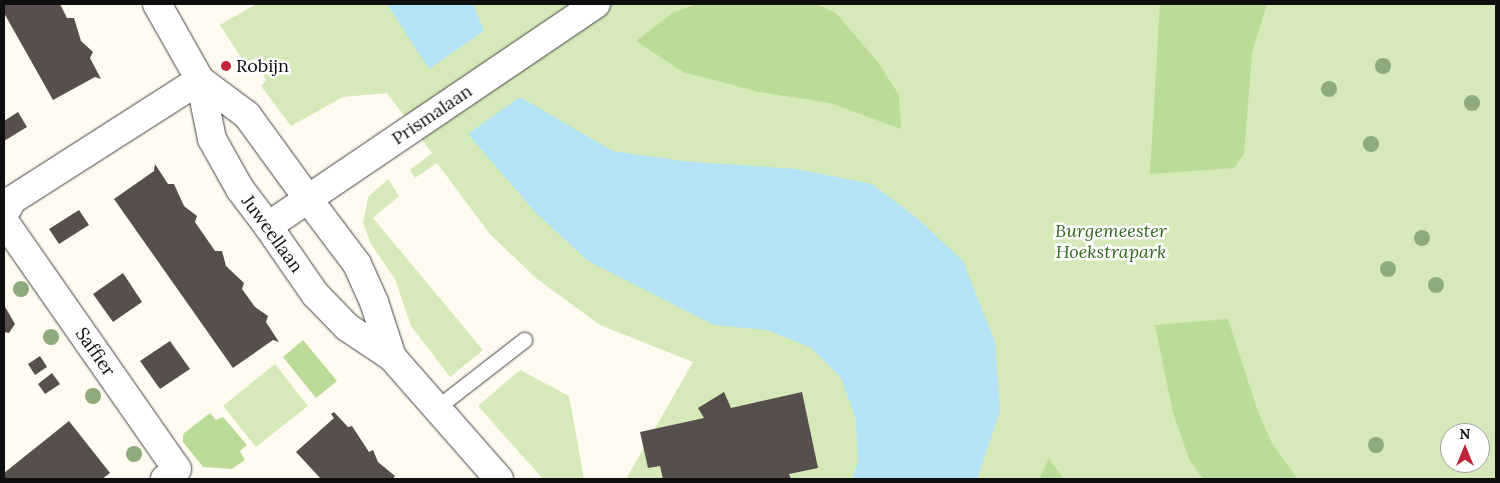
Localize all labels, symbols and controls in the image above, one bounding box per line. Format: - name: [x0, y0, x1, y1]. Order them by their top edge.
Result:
- place label: Robijn: [236, 55, 289, 77]
- marker: Robijn: [220, 60, 232, 72]
- street label: Prismalaan: [388, 80, 476, 150]
- street label: Juweellaan: [237, 191, 307, 277]
- park label: Burgemeester Hoekstrapark: [1055, 221, 1167, 264]
- street label: Saffier: [71, 323, 119, 381]
- north arrow: [1440, 423, 1490, 473]
- text: N: [1460, 425, 1470, 443]

